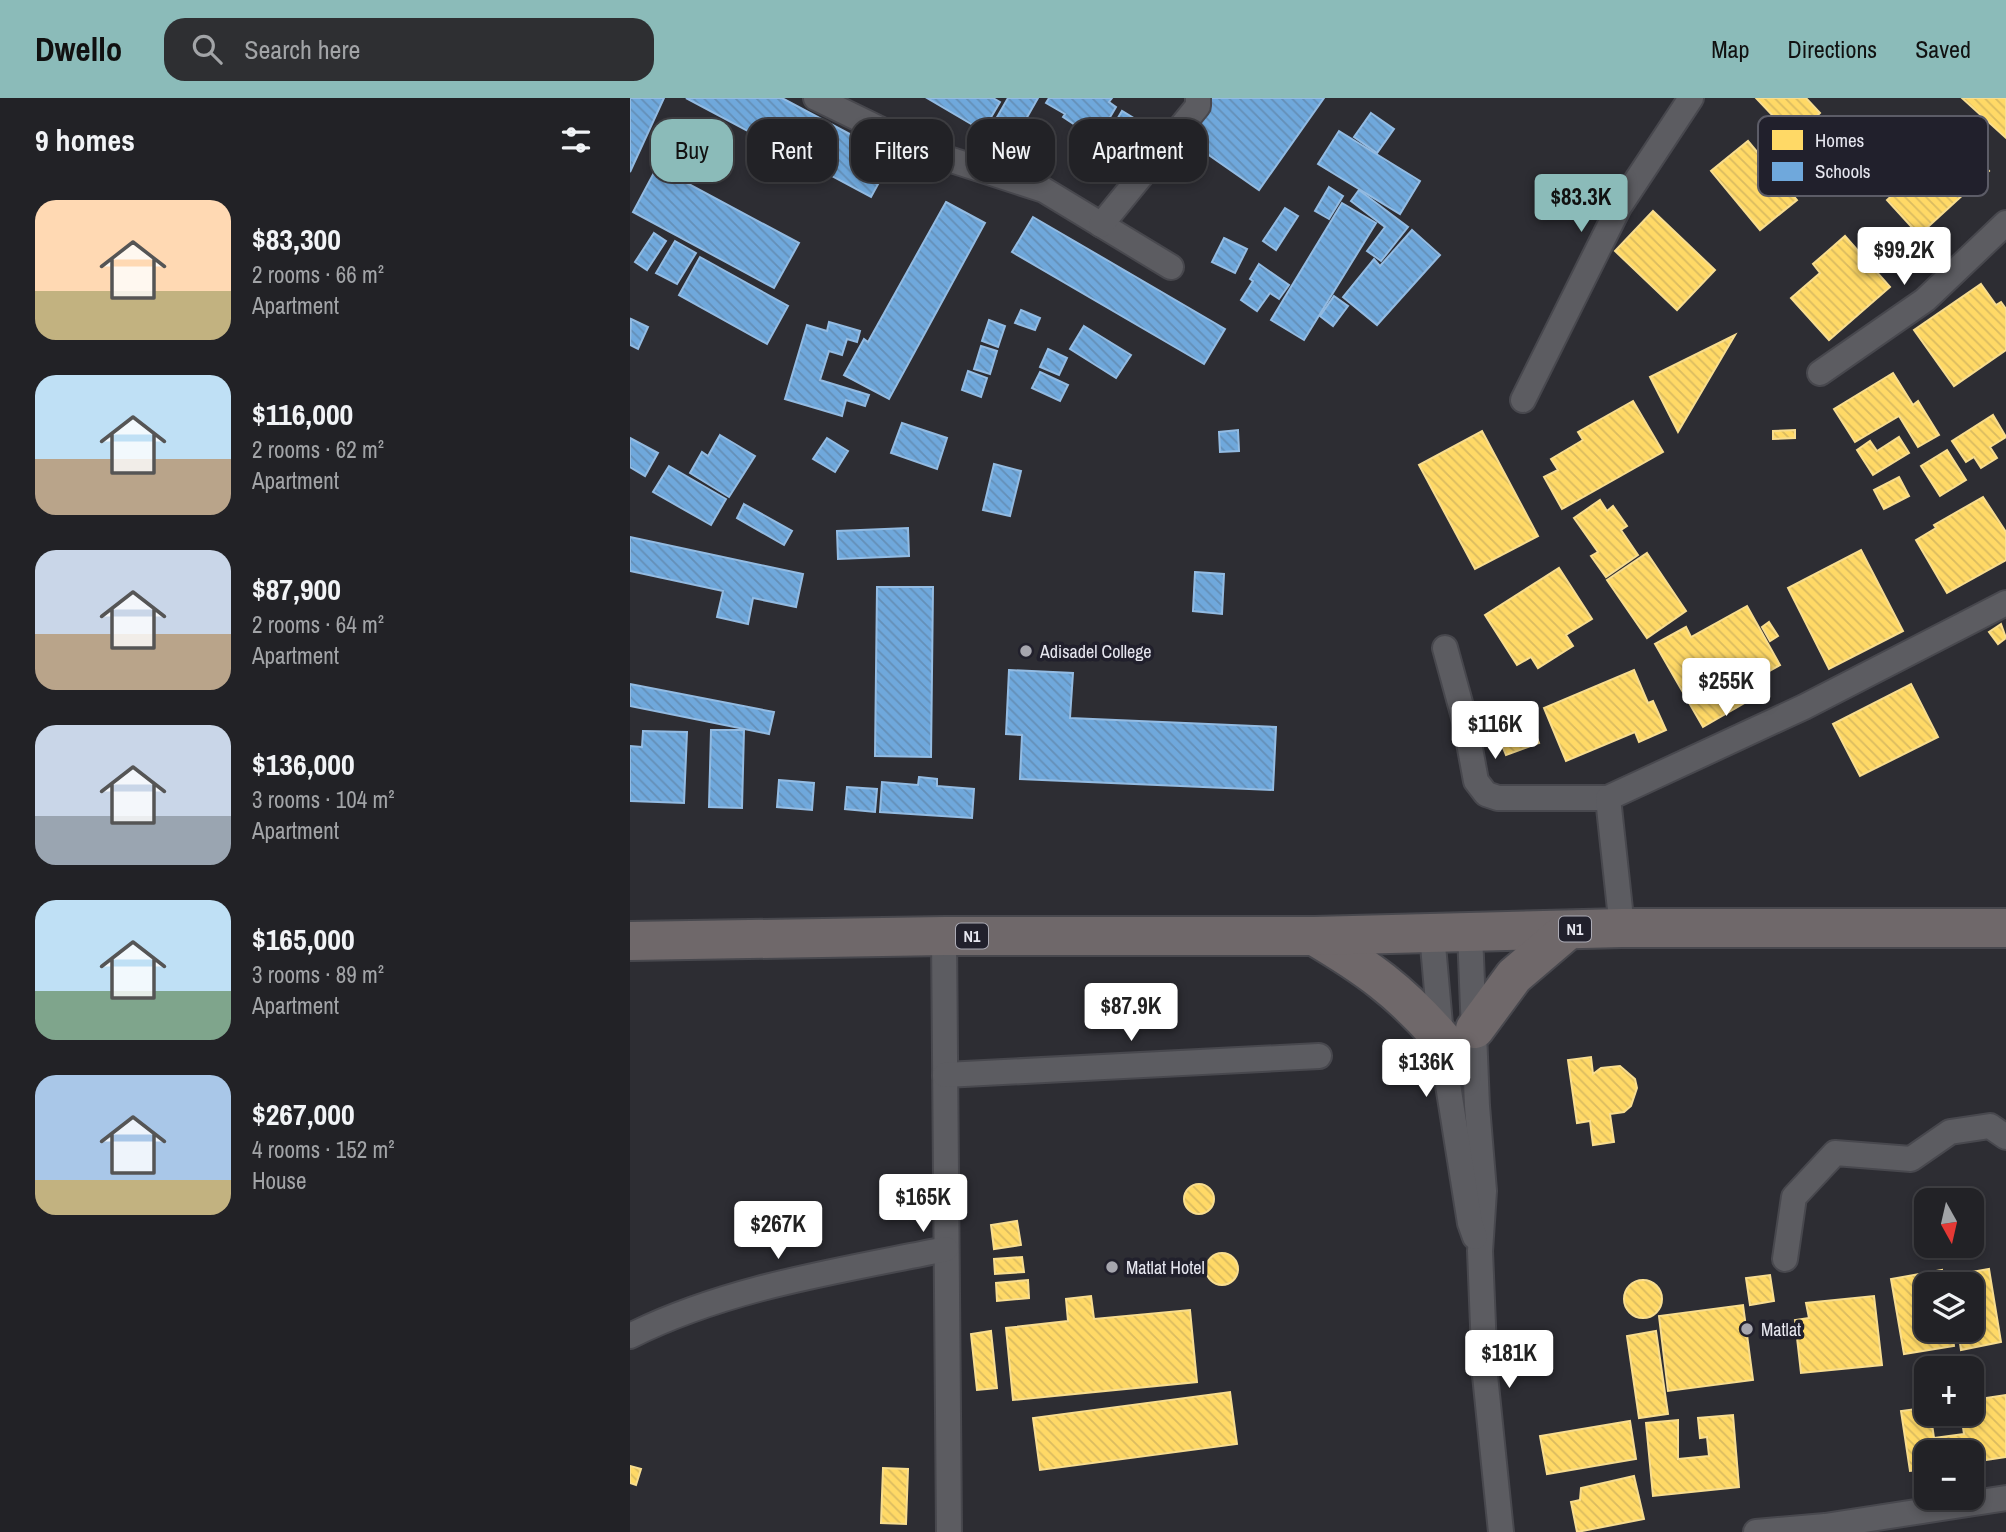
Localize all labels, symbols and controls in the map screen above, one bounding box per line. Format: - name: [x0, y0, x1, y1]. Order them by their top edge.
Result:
- search box: [164, 18, 654, 81]
- text: Dwello: [35, 27, 122, 71]
- icon: search: [188, 30, 226, 68]
- text: Search here: [244, 32, 360, 67]
- text: Map: [1711, 33, 1749, 65]
- text: Directions: [1787, 33, 1877, 65]
- text: Saved: [1915, 33, 1971, 65]
- legend: [1758, 116, 1988, 196]
- chip: Buy: [651, 119, 733, 182]
- chip: Rent: [747, 119, 837, 182]
- chip: Filters: [851, 119, 953, 182]
- chip: New: [967, 119, 1055, 182]
- chip: Apartment: [1069, 119, 1207, 182]
- text: 9 homes: [35, 120, 135, 160]
- icon: filters: [557, 121, 595, 159]
- text: Homes: [1815, 127, 1865, 153]
- text: Schools: [1815, 158, 1871, 184]
- pin: $83.3K: [1524, 174, 1638, 234]
- text: $83.3K: [1551, 181, 1611, 212]
- text: $83,300: [252, 219, 341, 259]
- icon: home: [91, 228, 175, 312]
- pin: $99.2K: [1847, 228, 1961, 287]
- text: $99.2K: [1874, 234, 1934, 265]
- text: 2 rooms · 66 m²: [252, 259, 384, 290]
- text: Apartment: [252, 290, 339, 321]
- text: $116,000: [252, 394, 353, 434]
- icon: home: [91, 403, 175, 487]
- text: 2 rooms · 62 m²: [252, 434, 384, 465]
- text: Apartment: [252, 465, 339, 496]
- text: $87,900: [252, 569, 341, 609]
- icon: home: [91, 578, 175, 662]
- text: 2 rooms · 64 m²: [252, 609, 384, 640]
- place label: Adisadel College: [1039, 639, 1152, 664]
- text: Apartment: [252, 640, 339, 671]
- marker: Adisadel College: [1018, 643, 1034, 659]
- pin: $255K: [1677, 658, 1775, 718]
- text: $255K: [1698, 665, 1754, 696]
- pin: $116K: [1446, 702, 1544, 761]
- text: $116K: [1468, 708, 1522, 739]
- text: $136,000: [252, 744, 355, 784]
- icon: home: [91, 753, 175, 837]
- text: 3 rooms · 104 m²: [252, 784, 395, 815]
- text: Apartment: [252, 815, 339, 846]
- road number: N1: [1559, 916, 1591, 942]
- text: $165,000: [252, 919, 355, 959]
- road number: N1: [956, 923, 988, 948]
- icon: home: [91, 928, 175, 1012]
- text: 3 rooms · 89 m²: [252, 959, 384, 990]
- pin: $87.9K: [1074, 984, 1188, 1043]
- text: Apartment: [252, 990, 339, 1021]
- text: $87.9K: [1101, 990, 1161, 1021]
- pin: $136K: [1377, 1040, 1475, 1099]
- text: $136K: [1398, 1046, 1454, 1077]
- text: $267,000: [252, 1094, 355, 1134]
- icon: home: [91, 1103, 175, 1187]
- text: 4 rooms · 152 m²: [252, 1134, 395, 1165]
- text: House: [252, 1165, 307, 1196]
- pin: $165K: [874, 1174, 972, 1234]
- text: $165K: [895, 1181, 951, 1212]
- north arrow: [1914, 1188, 1984, 1258]
- map controls: [1914, 1188, 1984, 1510]
- pin: $267K: [729, 1202, 827, 1261]
- text: $267K: [750, 1208, 806, 1239]
- place label: Matlat Hotel: [1126, 1255, 1205, 1280]
- marker: Matlat Hotel: [1104, 1259, 1120, 1275]
- button: layers: [1914, 1272, 1984, 1342]
- place label: Matlat: [1761, 1317, 1801, 1342]
- marker: Matlat: [1739, 1321, 1755, 1337]
- pin: $181K: [1460, 1330, 1558, 1390]
- text: $181K: [1481, 1337, 1537, 1368]
- button: +: [1914, 1356, 1984, 1426]
- button: −: [1914, 1440, 1984, 1510]

